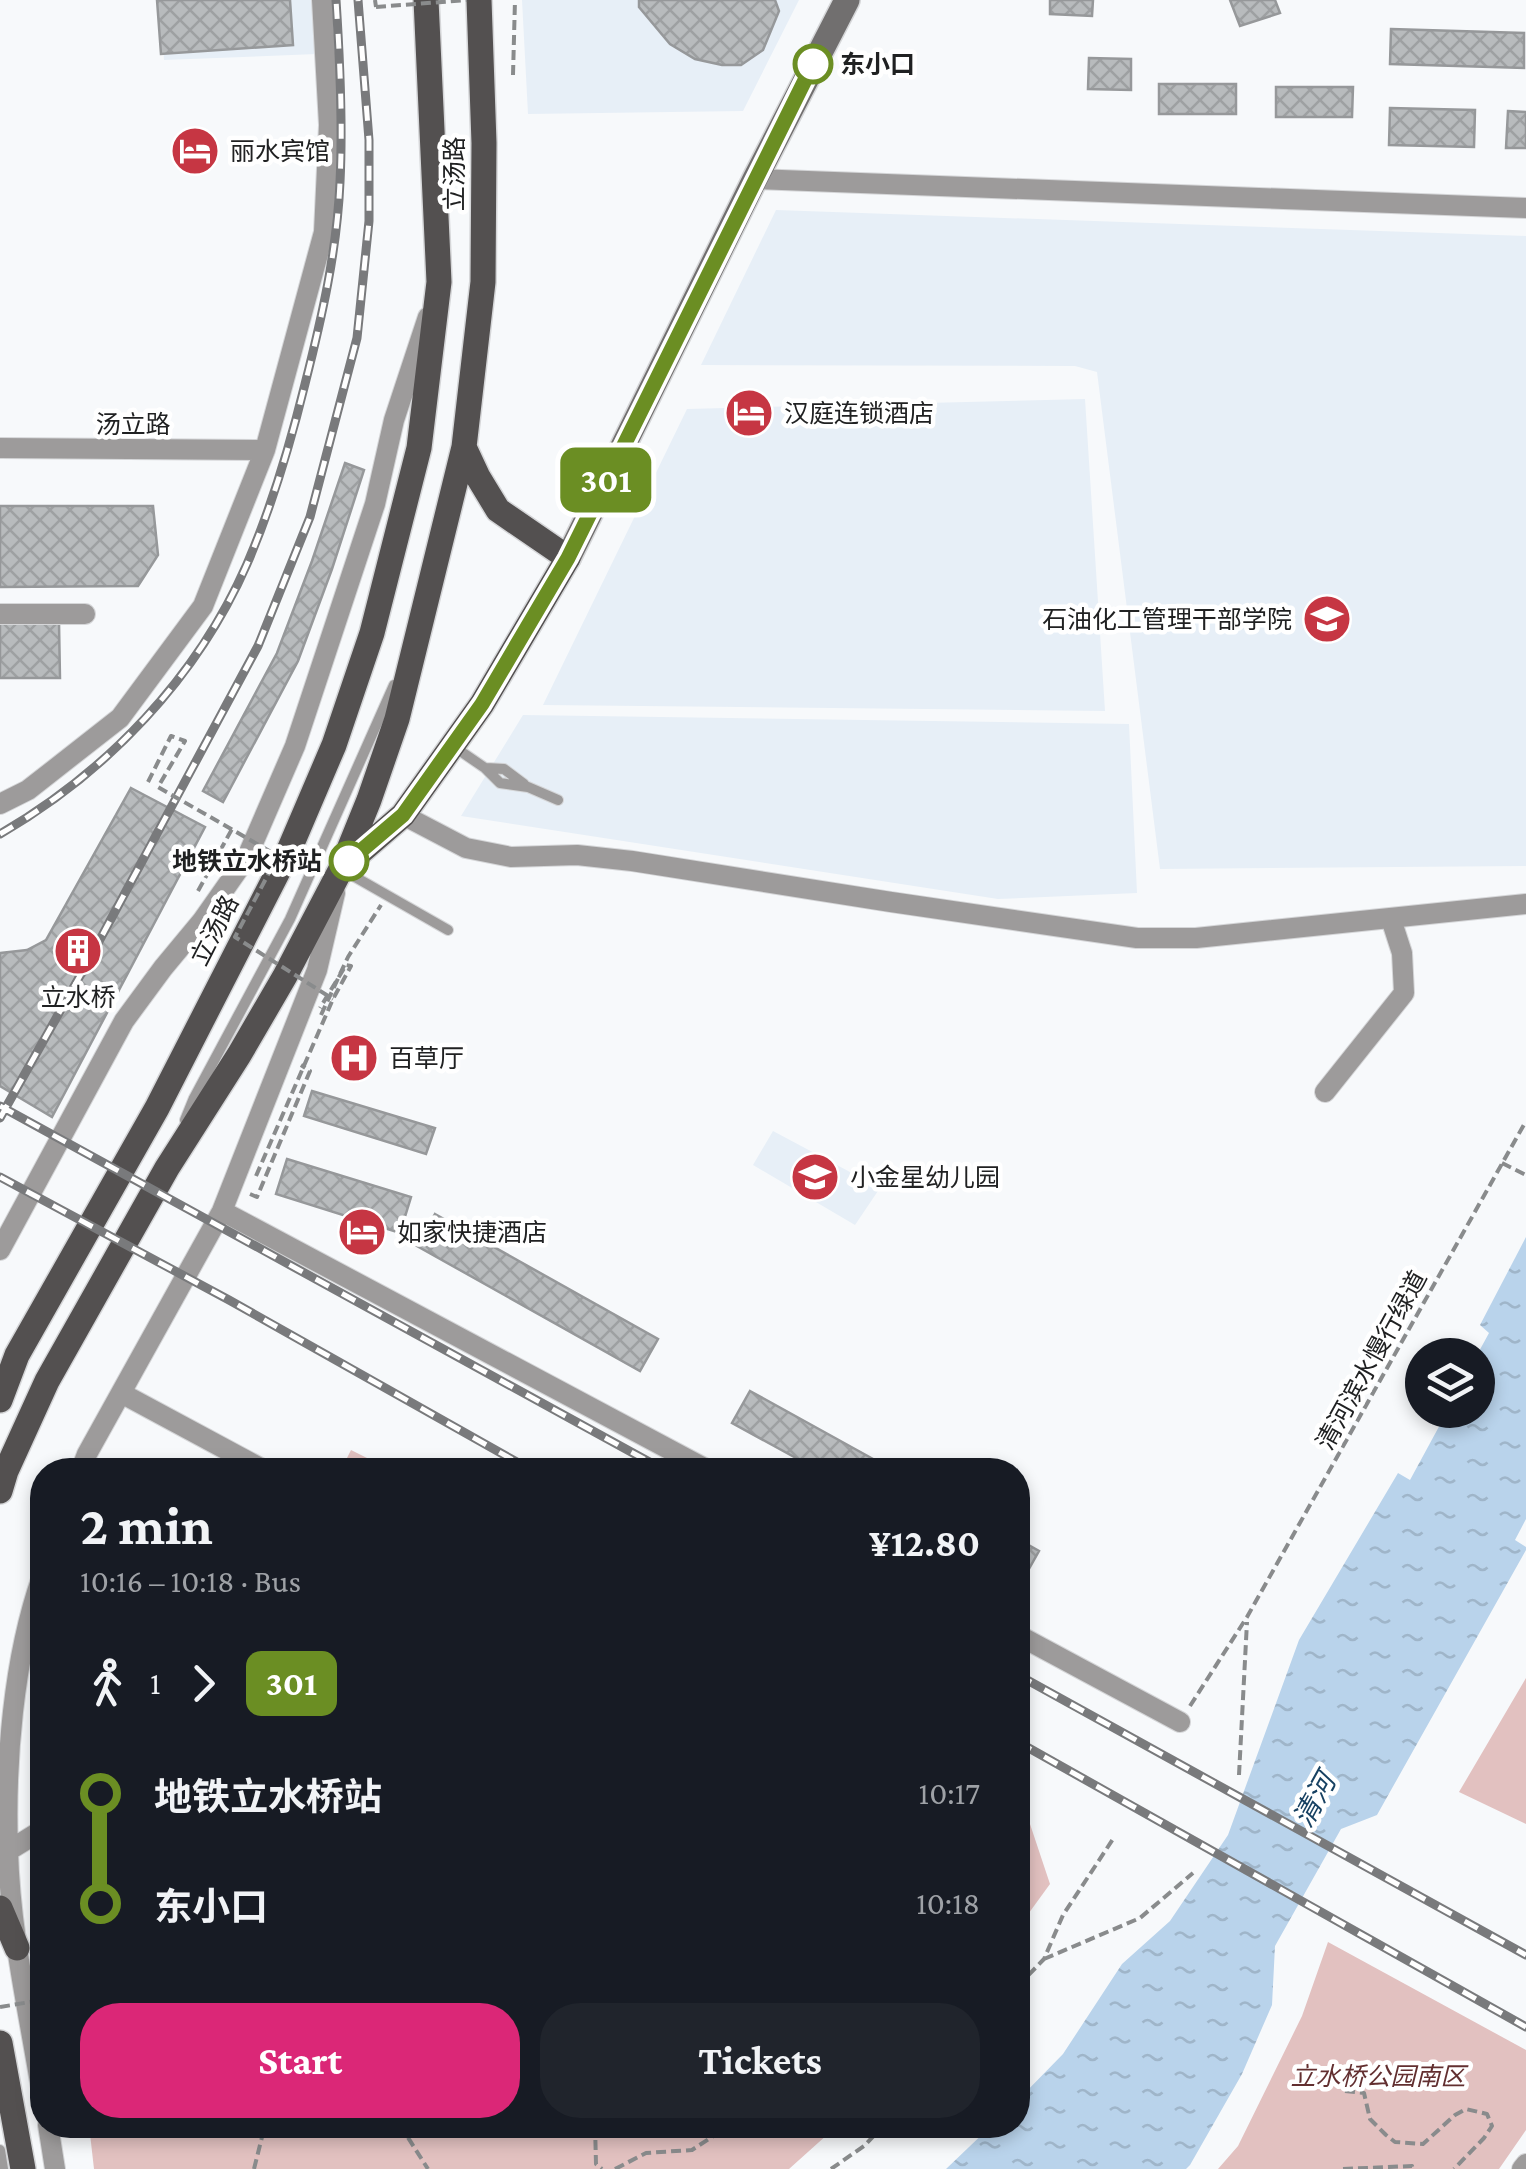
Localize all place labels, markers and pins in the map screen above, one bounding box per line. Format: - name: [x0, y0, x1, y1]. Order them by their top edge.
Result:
- marker: 东小口: [794, 45, 832, 83]
- place label: 东小口: [840, 51, 915, 78]
- hotel icon: 丽水宾馆: [169, 125, 221, 177]
- place label: 丽水宾馆: [230, 138, 330, 165]
- hotel icon: 汉庭连锁酒店: [723, 387, 775, 439]
- place label: 汉庭连锁酒店: [784, 400, 934, 427]
- school or university icon: 石油化工管理干部学院: [1301, 593, 1353, 645]
- place label: 石油化工管理干部学院: [1042, 606, 1292, 633]
- marker: 地铁立水桥站: [330, 842, 368, 880]
- place label: 地铁立水桥站: [172, 848, 322, 875]
- building icon: 立水桥: [52, 925, 104, 977]
- place label: 立水桥: [40, 984, 116, 1011]
- hospital icon: 百草厅: [328, 1032, 380, 1084]
- place label: 百草厅: [389, 1045, 464, 1072]
- school or university icon: 小金星幼儿园: [789, 1151, 841, 1203]
- place label: 小金星幼儿园: [850, 1164, 1000, 1191]
- hotel icon: 如家快捷酒店: [336, 1206, 388, 1258]
- place label: 如家快捷酒店: [397, 1219, 547, 1246]

